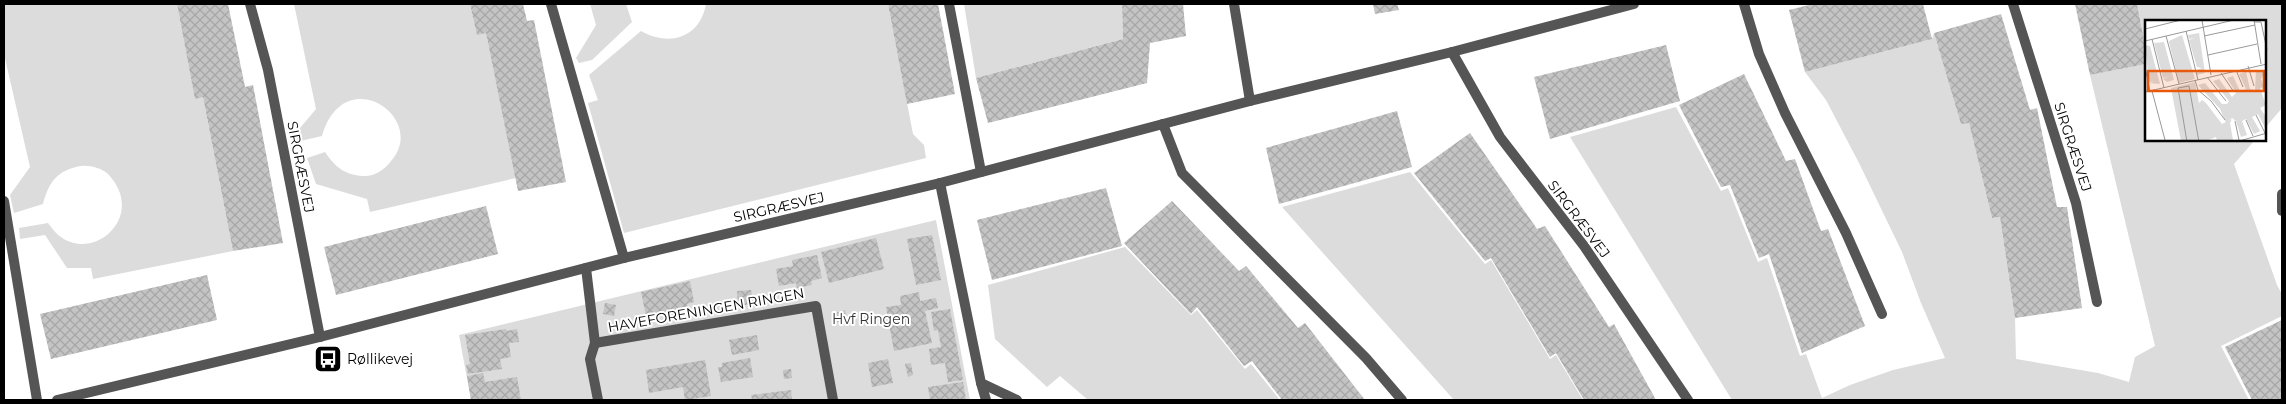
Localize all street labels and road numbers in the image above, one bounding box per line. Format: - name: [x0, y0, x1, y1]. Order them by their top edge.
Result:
- street label: SIRGRÆSVEJ: [2050, 100, 2096, 194]
- street label: SIRGRÆSVEJ: [283, 120, 319, 214]
- street label: SIRGRÆSVEJ: [1544, 176, 1614, 262]
- street label: SIRGRÆSVEJ: [732, 188, 826, 226]
- street label: HAVEFORENINGEN RINGEN: [606, 284, 806, 336]

